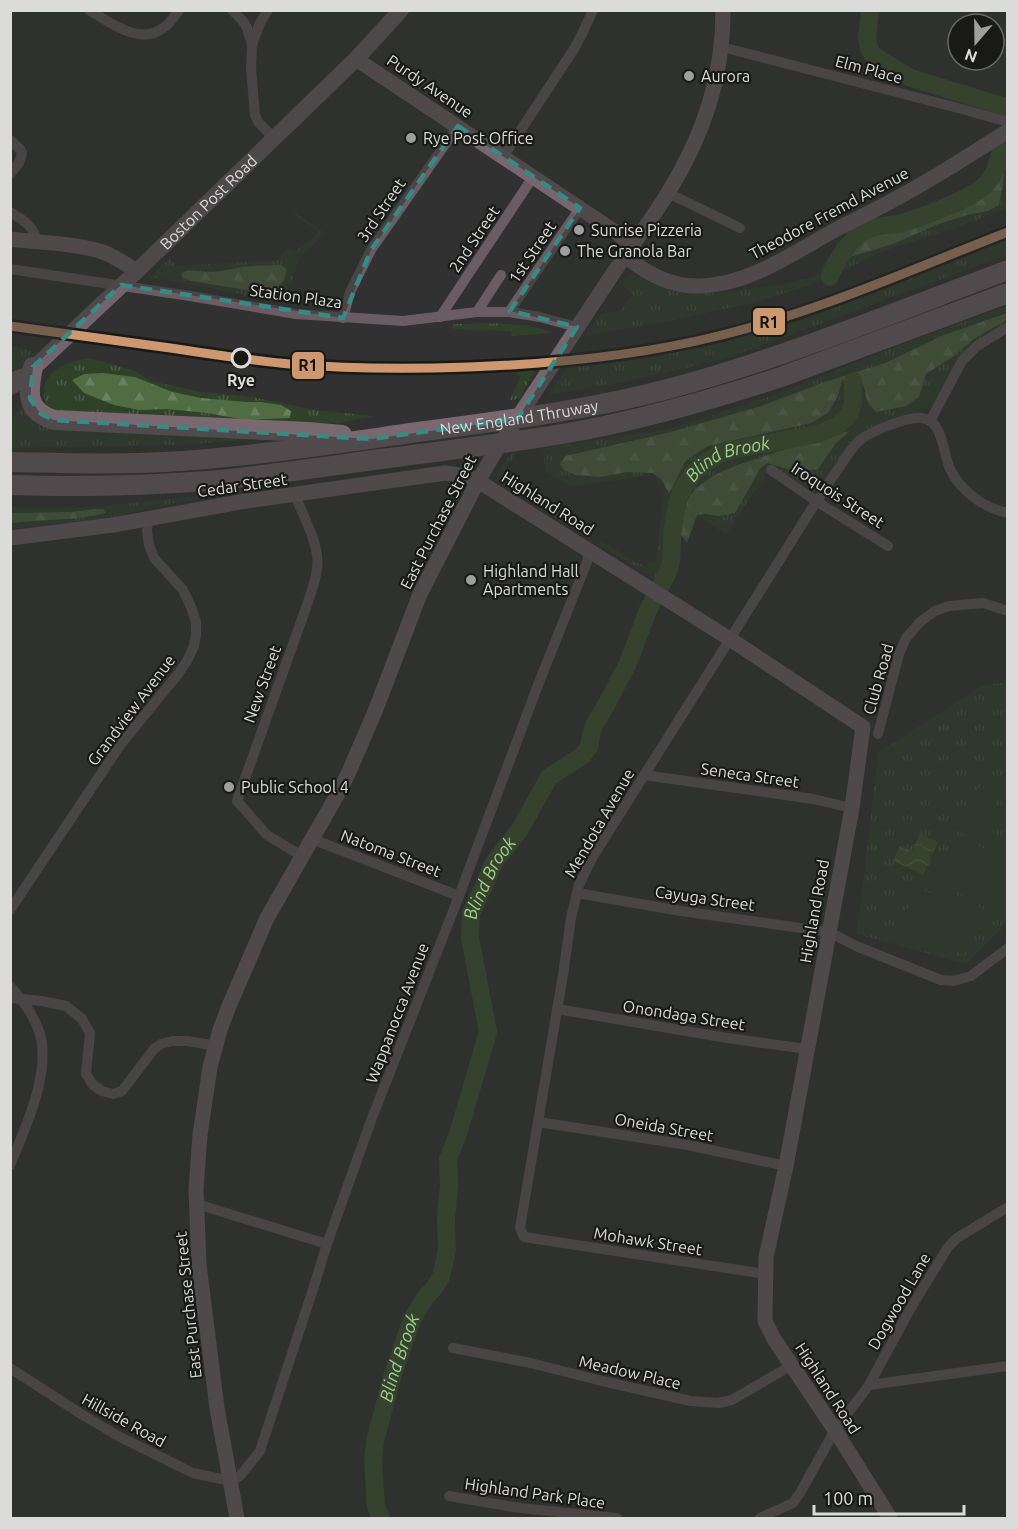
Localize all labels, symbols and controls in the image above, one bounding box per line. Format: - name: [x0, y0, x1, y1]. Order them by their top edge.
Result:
- north arrow: [946, 12, 1006, 72]
- text: N: [962, 46, 980, 67]
- street label: Purdy Avenue: [384, 51, 476, 121]
- street label: Elm Place: [833, 51, 905, 87]
- place label: Aurora: [701, 67, 750, 85]
- marker: Aurora: [682, 69, 696, 83]
- place label: Rye Post Office: [423, 129, 534, 147]
- marker: Rye Post Office: [404, 131, 418, 145]
- street label: Boston Post Road: [156, 151, 260, 253]
- street label: Theodore Fremd Avenue: [747, 163, 911, 263]
- street label: 3rd Street: [353, 174, 409, 245]
- street label: 2nd Street: [445, 202, 503, 275]
- street label: 1st Street: [505, 217, 560, 286]
- place label: Sunrise Pizzeria: [591, 221, 702, 239]
- marker: Sunrise Pizzeria: [572, 223, 586, 237]
- place label: The Granola Bar: [577, 242, 691, 260]
- marker: The Granola Bar: [558, 244, 572, 258]
- street label: Station Plaza: [249, 281, 343, 311]
- line badge: R1: [752, 307, 786, 336]
- text: R1: [759, 313, 779, 331]
- marker: Rye: [231, 348, 251, 368]
- line badge: R1: [291, 351, 325, 380]
- text: R1: [298, 356, 318, 374]
- place label: Rye: [227, 371, 255, 389]
- street label: New England Thruway: [439, 396, 600, 438]
- water label: Blind Brook: [680, 432, 772, 485]
- street label: East Purchase Street: [396, 451, 480, 592]
- street label: Iroquois Street: [788, 458, 888, 532]
- street label: Highland Road: [499, 468, 597, 538]
- street label: Cedar Street: [196, 470, 289, 500]
- place label: Highland Hall Apartments: [483, 562, 579, 598]
- marker: Highland Hall Apartments: [464, 573, 478, 587]
- street label: Club Road: [859, 641, 897, 717]
- street label: New Street: [240, 642, 285, 725]
- street label: Grandview Avenue: [84, 651, 178, 769]
- street label: Seneca Street: [700, 759, 801, 791]
- street label: Mendota Avenue: [561, 765, 637, 881]
- place label: Public School 4: [241, 778, 349, 796]
- marker: Public School 4: [222, 780, 236, 794]
- street label: Natoma Street: [338, 826, 444, 881]
- water label: Blind Brook: [460, 832, 520, 920]
- street label: Highland Road: [796, 858, 832, 964]
- street label: Cayuga Street: [654, 882, 757, 914]
- street label: Wappanocca Avenue: [362, 940, 432, 1086]
- street label: Onondaga Street: [622, 996, 747, 1034]
- street label: Oneida Street: [613, 1109, 716, 1145]
- street label: Mohawk Street: [593, 1224, 704, 1259]
- street label: East Purchase Street: [171, 1230, 205, 1379]
- street label: Dogwood Lane: [864, 1250, 934, 1352]
- water label: Blind Brook: [375, 1309, 423, 1404]
- street label: Highland Road: [792, 1339, 864, 1437]
- street label: Meadow Place: [577, 1352, 683, 1392]
- street label: Hillside Road: [79, 1390, 169, 1450]
- street label: Highland Park Place: [464, 1474, 606, 1512]
- scale bar: [814, 1478, 964, 1516]
- text: 100 m: [823, 1488, 873, 1508]

